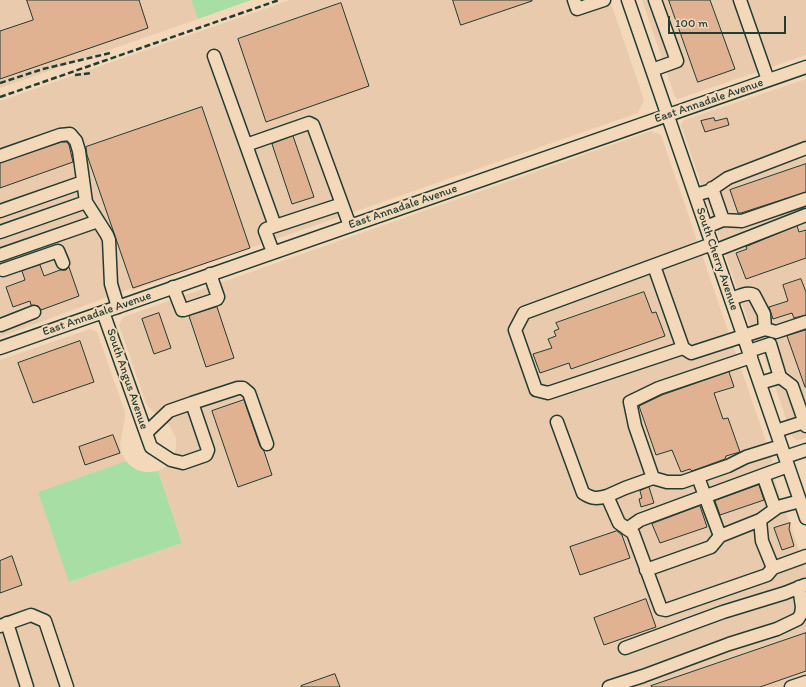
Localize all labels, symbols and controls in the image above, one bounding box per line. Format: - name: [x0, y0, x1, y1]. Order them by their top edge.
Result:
- scale bar: [670, 8, 788, 34]
- text: 100 m: [675, 16, 708, 30]
- street label: East Annadale Avenue: [653, 76, 765, 126]
- street label: East Annadale Avenue: [347, 182, 459, 232]
- street label: South Cherry Avenue: [693, 206, 741, 312]
- street label: East Annadale Avenue: [41, 289, 153, 339]
- street label: South Angus Avenue: [103, 327, 151, 431]

